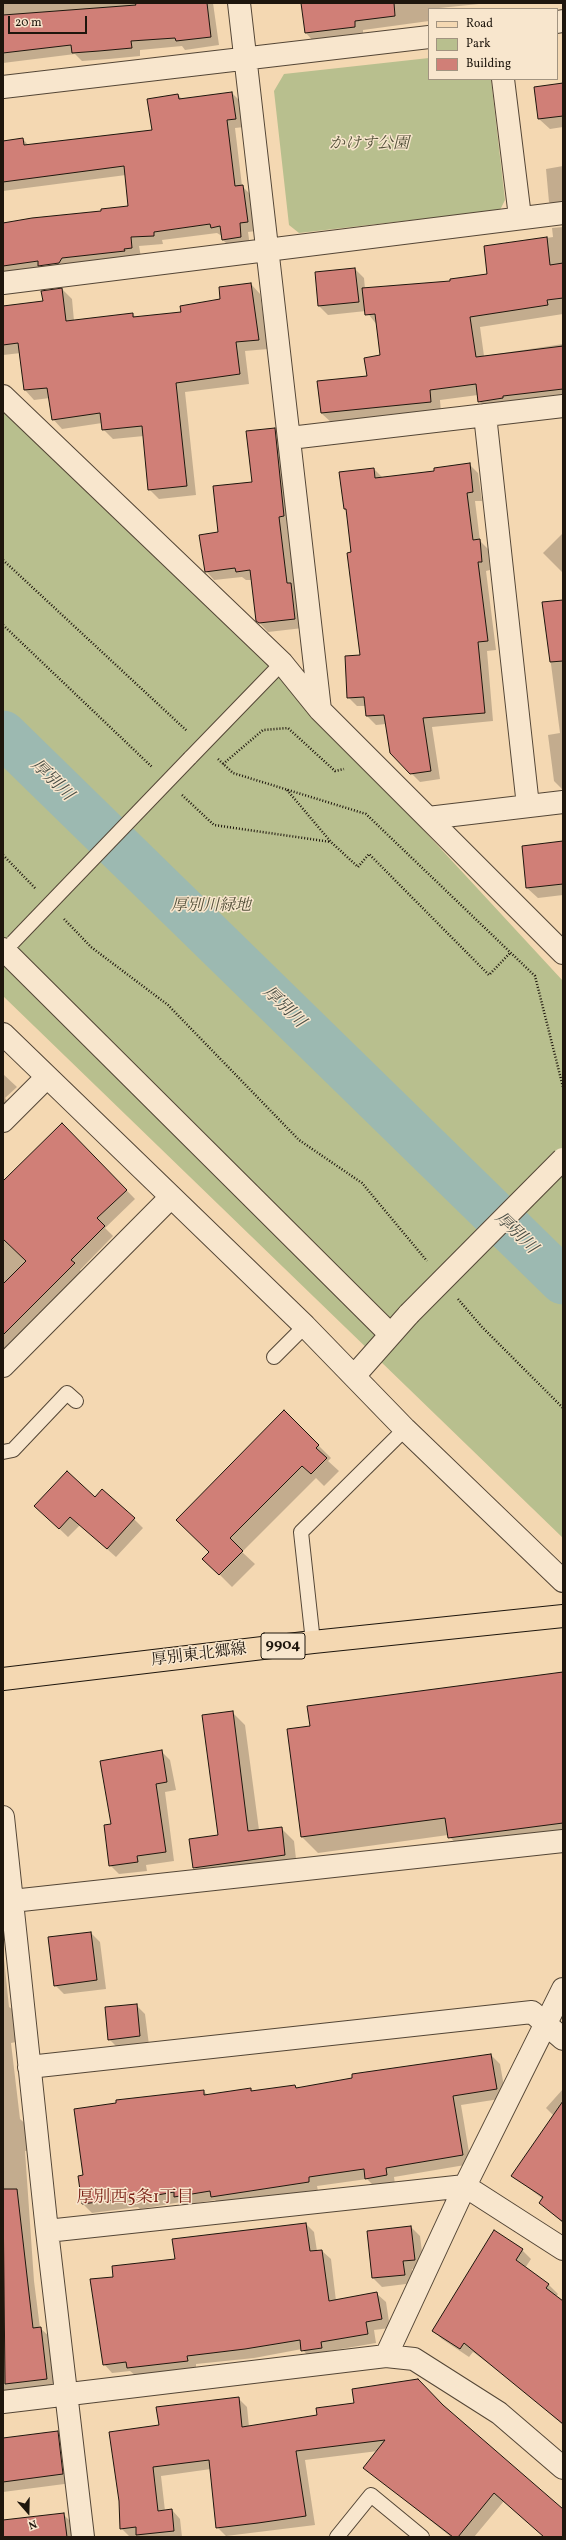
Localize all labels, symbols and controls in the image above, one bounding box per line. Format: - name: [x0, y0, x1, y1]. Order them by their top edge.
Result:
- scale bar: [10, 8, 89, 34]
- legend: [428, 8, 558, 80]
- text: 20 m: [15, 15, 42, 31]
- text: Road: [466, 16, 493, 32]
- text: Park: [466, 36, 491, 52]
- text: Building: [466, 56, 511, 72]
- park label: かけす公園: [329, 135, 409, 155]
- water label: 厚別川: [26, 756, 76, 806]
- park label: 厚別川緑地: [171, 897, 251, 917]
- water label: 厚別川: [258, 983, 308, 1033]
- water label: 厚別川: [490, 1209, 540, 1259]
- road number: 9904: [261, 1633, 305, 1659]
- street label: 厚別東北郷線: [150, 1641, 248, 1671]
- district label: 厚別西5条1丁目: [77, 2189, 193, 2209]
- north arrow: [8, 2492, 48, 2532]
- text: N: [26, 2515, 39, 2532]

